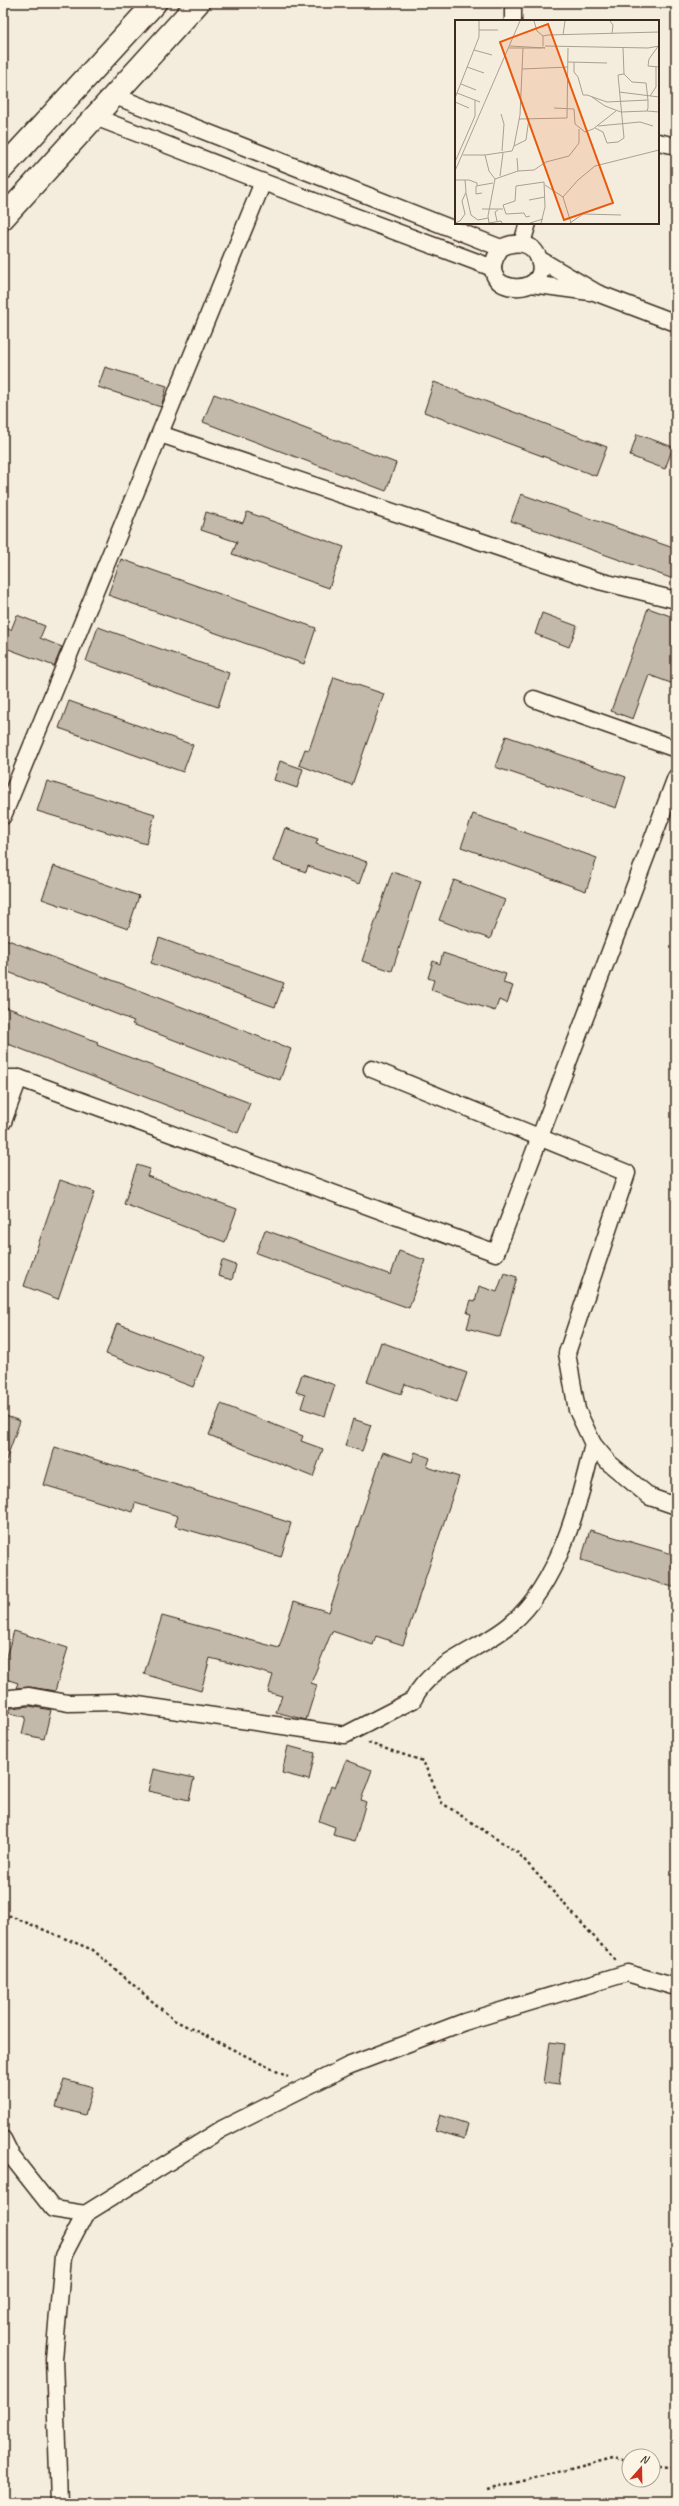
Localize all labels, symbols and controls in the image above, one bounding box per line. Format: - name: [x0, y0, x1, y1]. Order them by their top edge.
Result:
- inset map: [455, 20, 659, 224]
- north arrow: [621, 2448, 661, 2488]
- text: N: [639, 2451, 652, 2467]

